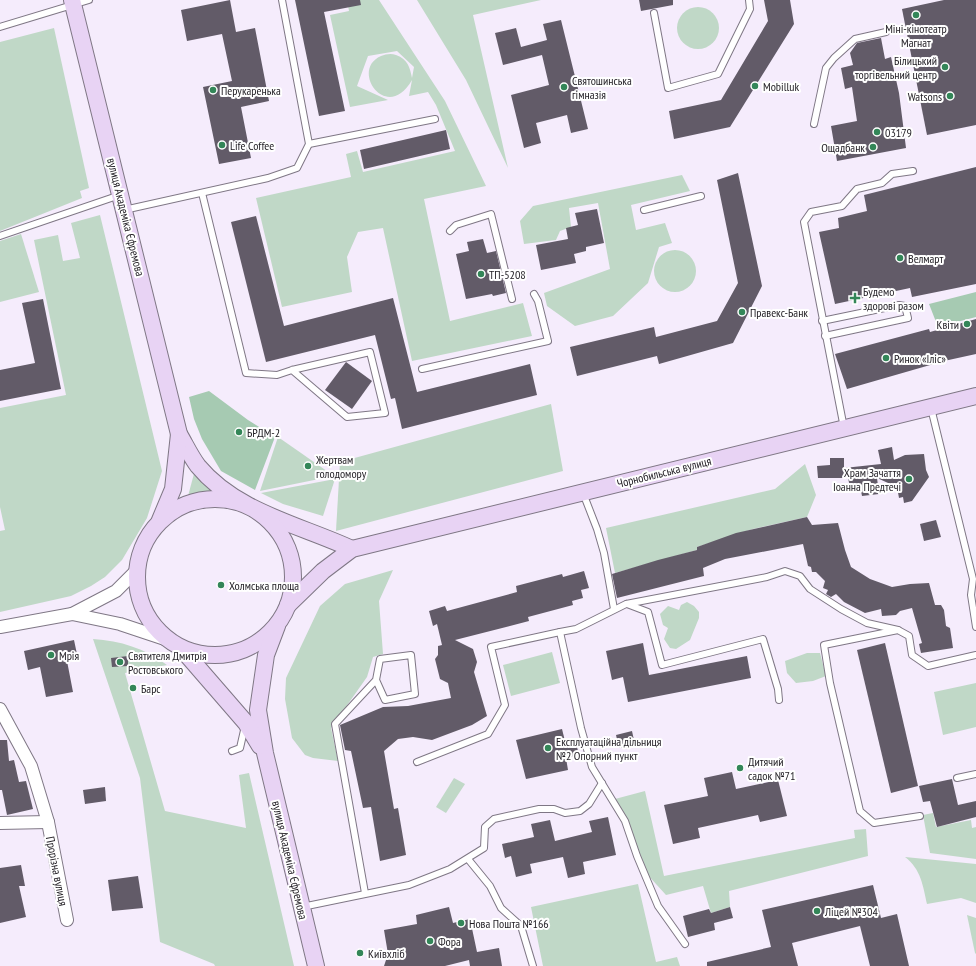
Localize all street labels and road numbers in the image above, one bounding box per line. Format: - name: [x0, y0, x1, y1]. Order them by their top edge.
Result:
- street label: вулиця Академіка Єфремова: [104, 156, 148, 278]
- street label: Чорнобильська вулиця: [615, 453, 713, 491]
- street label: вулиця Академіка Єфремова: [269, 799, 311, 921]
- street label: Прорізна вулиця: [43, 835, 71, 907]

